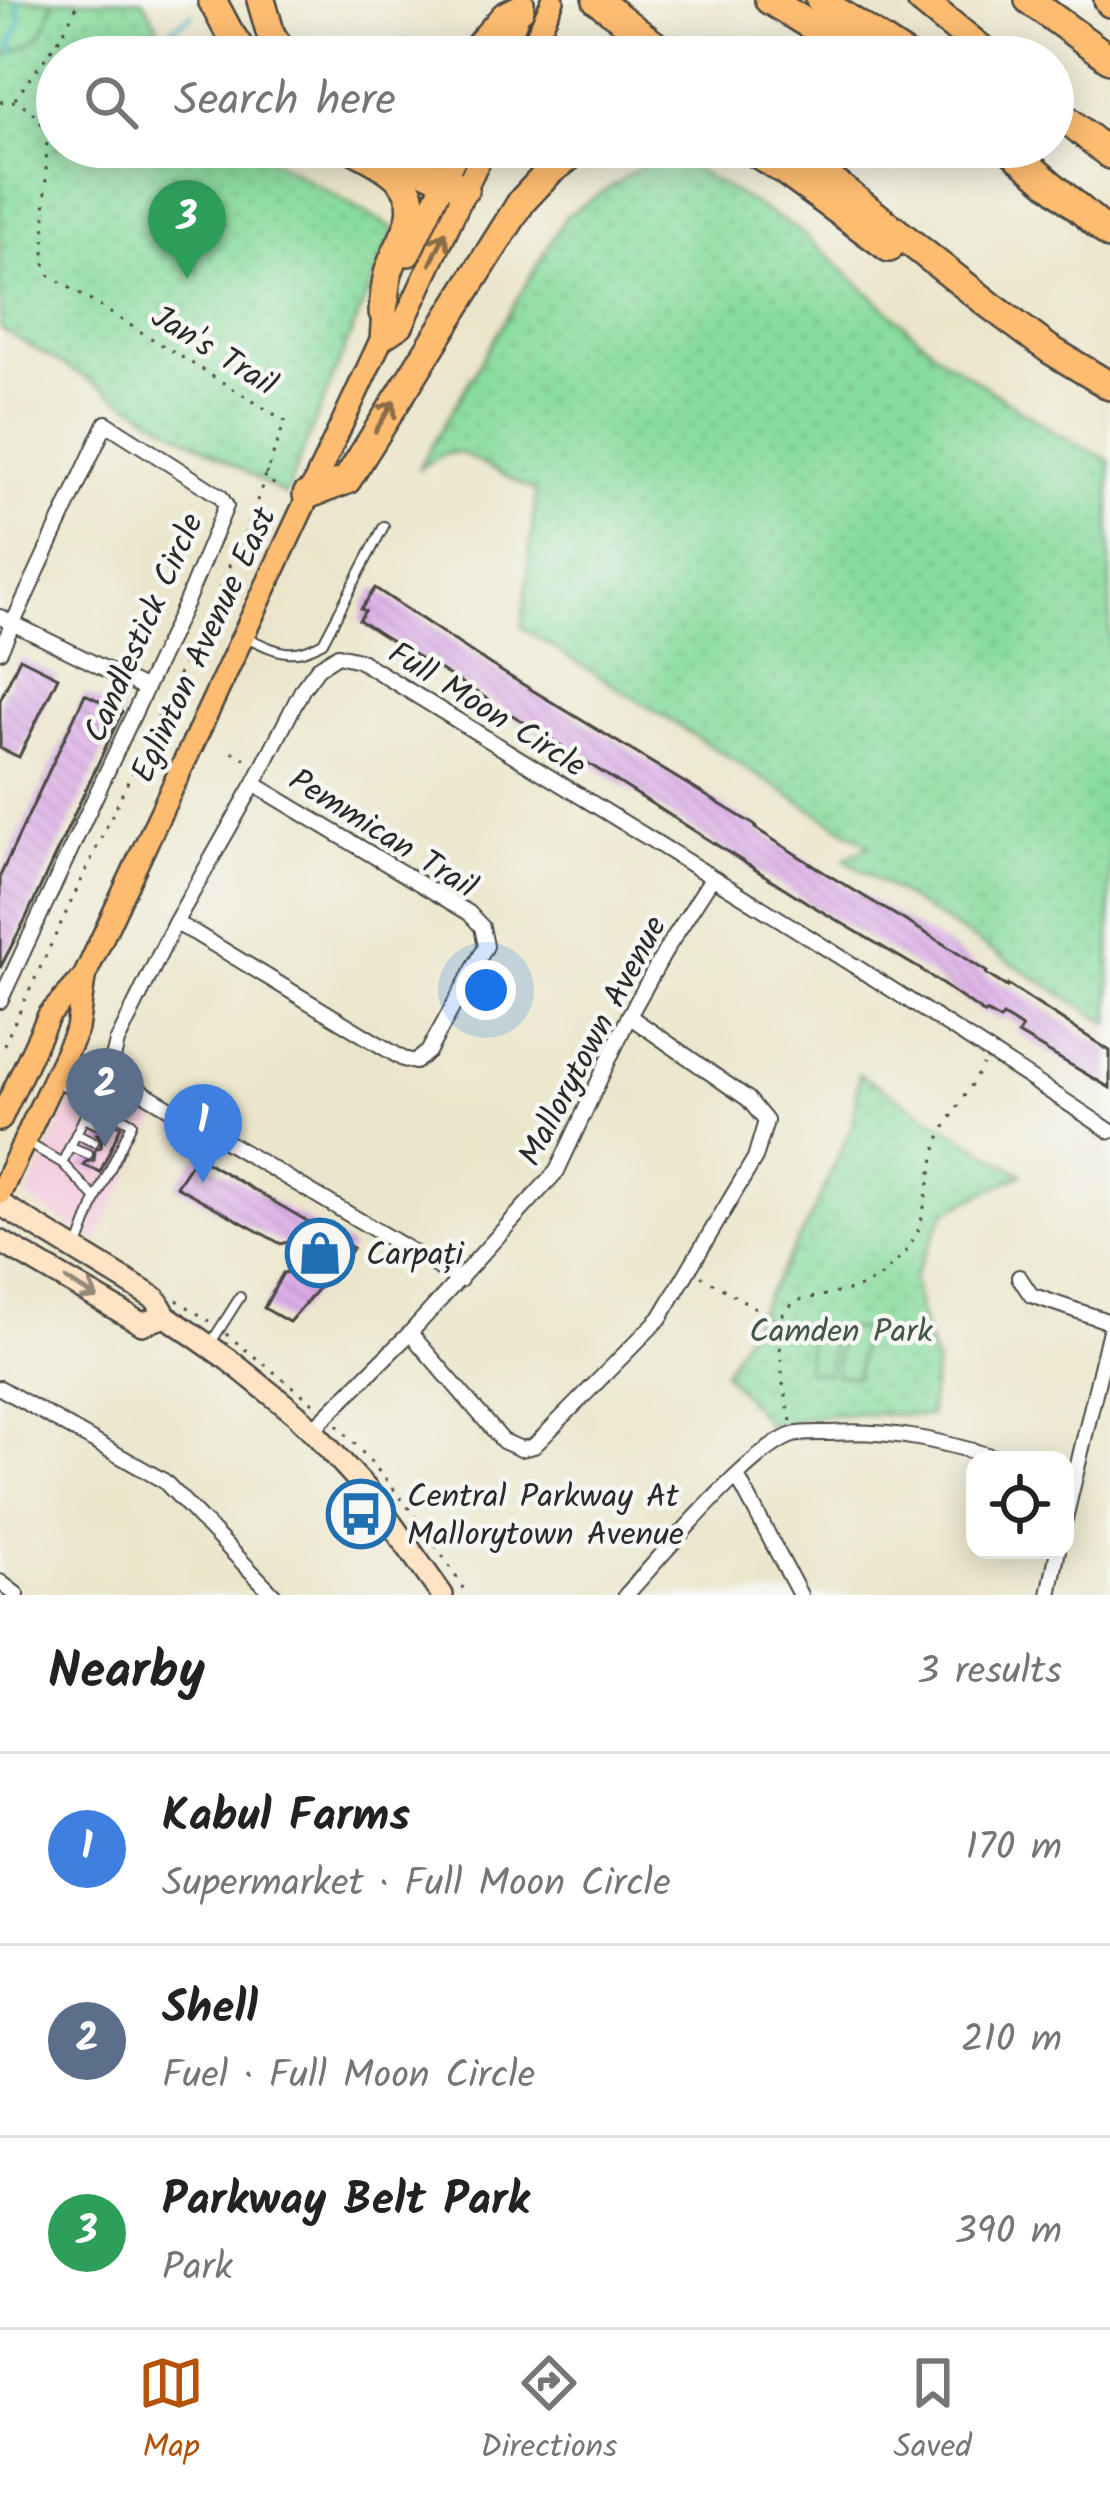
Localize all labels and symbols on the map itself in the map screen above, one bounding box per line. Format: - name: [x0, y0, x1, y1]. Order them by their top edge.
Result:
- pin: 3: [148, 180, 226, 279]
- one-way arrow: [428, 231, 450, 267]
- street label: Jan's Trail: [139, 292, 287, 412]
- one-way arrow: [373, 400, 397, 434]
- street label: Eglinton Avenue East: [118, 498, 293, 792]
- street label: Candlestick Circle: [71, 505, 220, 752]
- street label: Full Moon Circle: [376, 629, 596, 793]
- street label: Pemmican Trail: [277, 756, 487, 914]
- street label: Mallorytown Avenue: [506, 907, 683, 1176]
- your location: [456, 960, 516, 1020]
- pin: 2: [66, 1048, 144, 1147]
- pin: 1: [164, 1084, 242, 1183]
- shop icon: Carpați: [285, 1218, 355, 1288]
- place label: Carpați: [366, 1230, 464, 1283]
- one-way arrow: [63, 1277, 98, 1301]
- park label: Camden Park: [749, 1307, 933, 1360]
- place label: Central Parkway At Mallorytown Avenue: [407, 1472, 684, 1563]
- bus stop icon: Central Parkway At Mallorytown Avenue: [326, 1479, 396, 1549]

